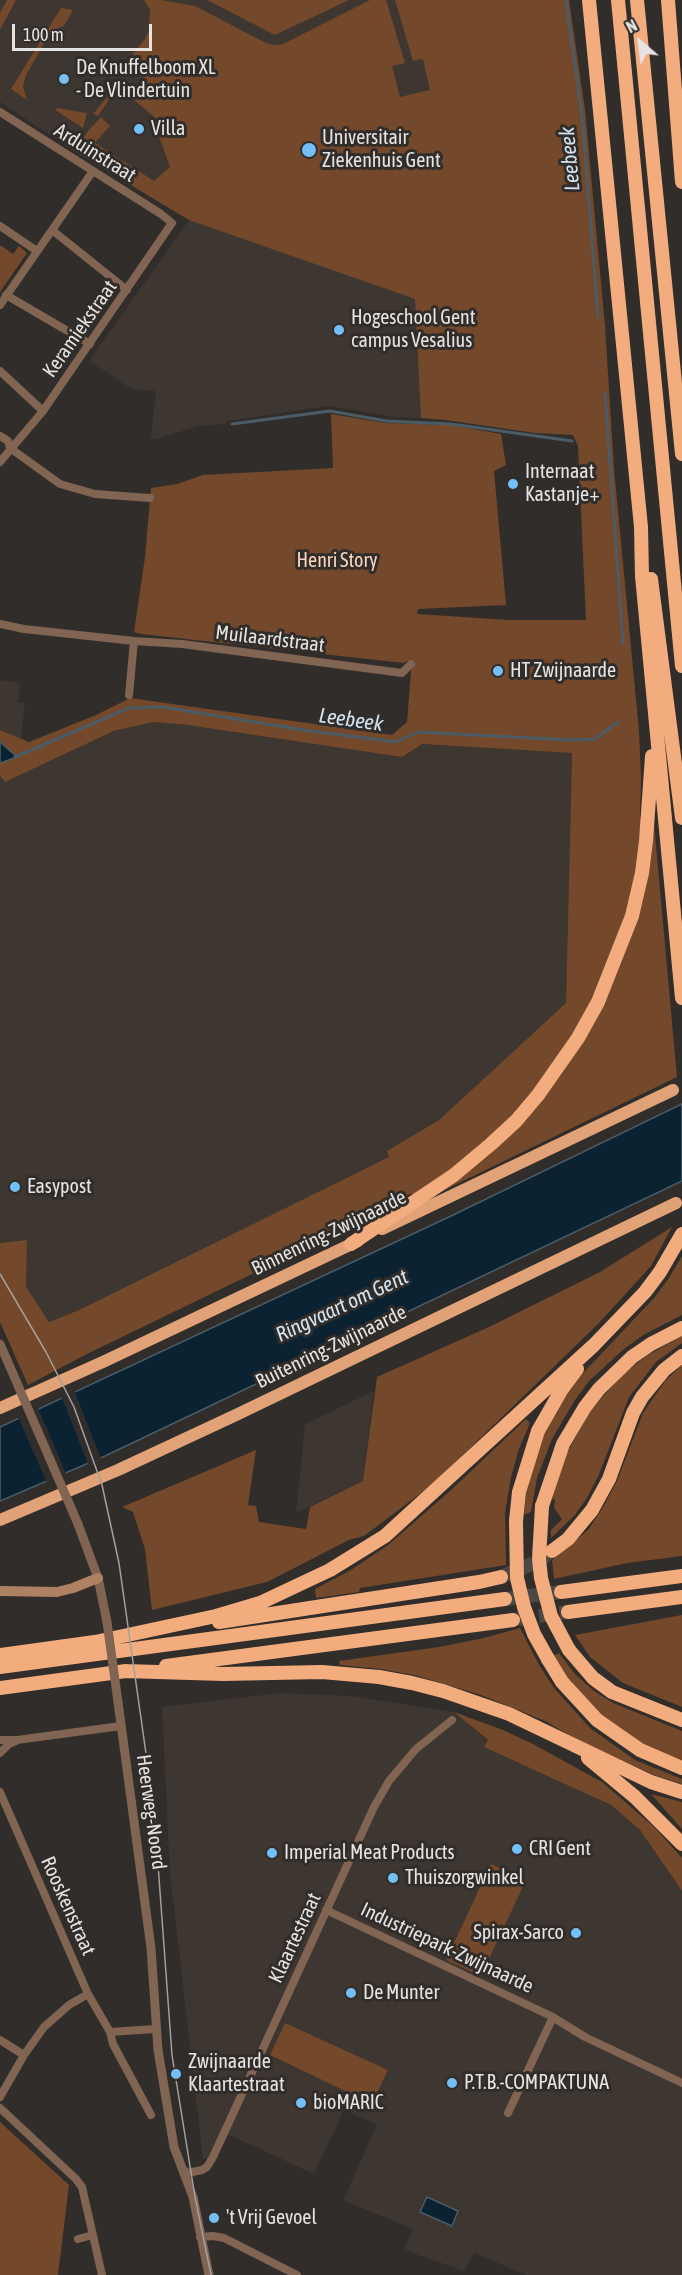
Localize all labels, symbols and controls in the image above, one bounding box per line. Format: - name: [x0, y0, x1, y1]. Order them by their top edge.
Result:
- scale bar: [15, 12, 154, 50]
- north arrow: [610, 12, 670, 72]
- text: N: [623, 16, 640, 36]
- text: 100 m: [23, 24, 64, 45]
- place label: De Knuffelboom XL - De Vlindertuin: [76, 56, 216, 103]
- marker: De Knuffelboom XL - De Vlindertuin: [57, 72, 71, 86]
- place label: Villa: [151, 117, 185, 141]
- street label: Arduinstraat: [50, 118, 140, 188]
- marker: Villa: [132, 122, 146, 136]
- place label: Universitair Ziekenhuis Gent: [322, 126, 441, 173]
- water label: Leebeek: [555, 126, 585, 192]
- marker: Universitair Ziekenhuis Gent: [300, 141, 318, 159]
- street label: Keramiekstraat: [38, 276, 122, 382]
- place label: Hogeschool Gent campus Vesalius: [351, 306, 475, 353]
- marker: Hogeschool Gent campus Vesalius: [332, 323, 346, 337]
- place label: Internaat Kastanje+: [525, 460, 600, 507]
- marker: Internaat Kastanje+: [506, 477, 520, 491]
- park label: Henri Story: [296, 549, 378, 573]
- street label: Muilaardstraat: [214, 620, 326, 658]
- place label: HT Zwijnaarde: [510, 659, 616, 683]
- marker: HT Zwijnaarde: [491, 664, 505, 678]
- water label: Leebeek: [317, 703, 385, 737]
- place label: Easypost: [27, 1175, 92, 1199]
- marker: Easypost: [8, 1180, 22, 1194]
- street label: Binnenring-Zwijnaarde: [248, 1185, 410, 1281]
- water label: Ringvaart om Gent: [272, 1264, 412, 1348]
- street label: Buitenring-Zwijnaarde: [252, 1300, 410, 1394]
- street label: Heerweg-Noord: [131, 1753, 171, 1871]
- place label: CRI Gent: [529, 1837, 591, 1861]
- place label: Imperial Meat Products: [284, 1841, 455, 1865]
- marker: CRI Gent: [510, 1842, 524, 1856]
- marker: Imperial Meat Products: [265, 1846, 279, 1860]
- street label: Rooskenstraat: [36, 1853, 100, 1959]
- place label: Thuiszorgwinkel: [405, 1866, 524, 1890]
- marker: Thuiszorgwinkel: [386, 1871, 400, 1885]
- street label: Klaartestraat: [264, 1889, 326, 1987]
- street label: Industriepark-Zwijnaarde: [357, 1897, 537, 1999]
- place label: Spirax-Sarco: [473, 1921, 564, 1945]
- marker: Spirax-Sarco: [569, 1926, 583, 1940]
- place label: De Munter: [363, 1981, 439, 2005]
- marker: De Munter: [344, 1986, 358, 2000]
- place label: Zwijnaarde Klaartestraat: [188, 2050, 285, 2097]
- marker: Zwijnaarde Klaartestraat: [169, 2067, 183, 2081]
- place label: P.T.B.-COMPAKTUNA: [464, 2071, 609, 2095]
- marker: P.T.B.-COMPAKTUNA: [445, 2076, 459, 2090]
- place label: bioMARIC: [313, 2091, 384, 2115]
- marker: bioMARIC: [294, 2096, 308, 2110]
- place label: 't Vrij Gevoel: [226, 2206, 317, 2230]
- marker: 't Vrij Gevoel: [207, 2211, 221, 2225]

